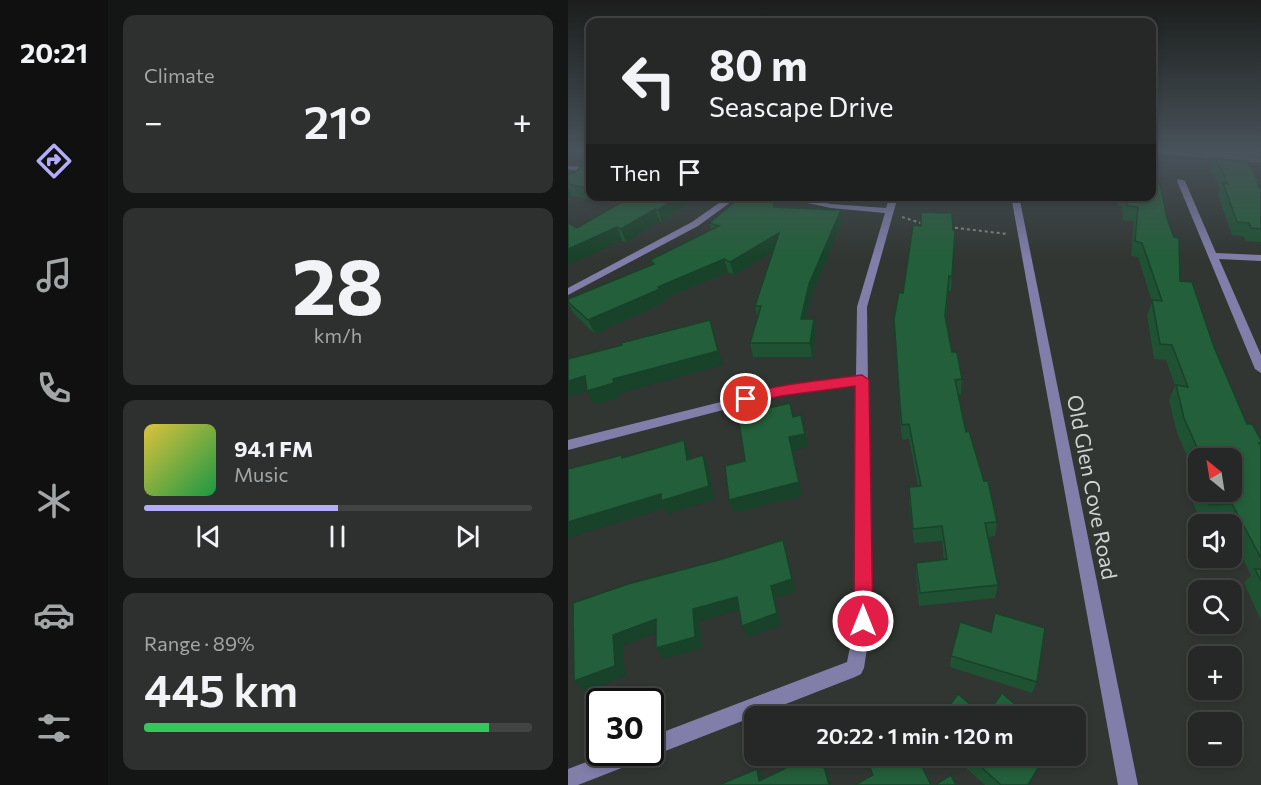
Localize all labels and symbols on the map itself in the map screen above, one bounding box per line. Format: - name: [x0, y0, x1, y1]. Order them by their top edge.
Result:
- pin: [720, 373, 771, 424]
- street label: Old Glen Cove Road: [1063, 393, 1123, 581]
- north arrow: [1188, 448, 1242, 502]
- position arrow: [831, 589, 895, 653]
- speed limit sign: 30: [586, 688, 664, 766]

